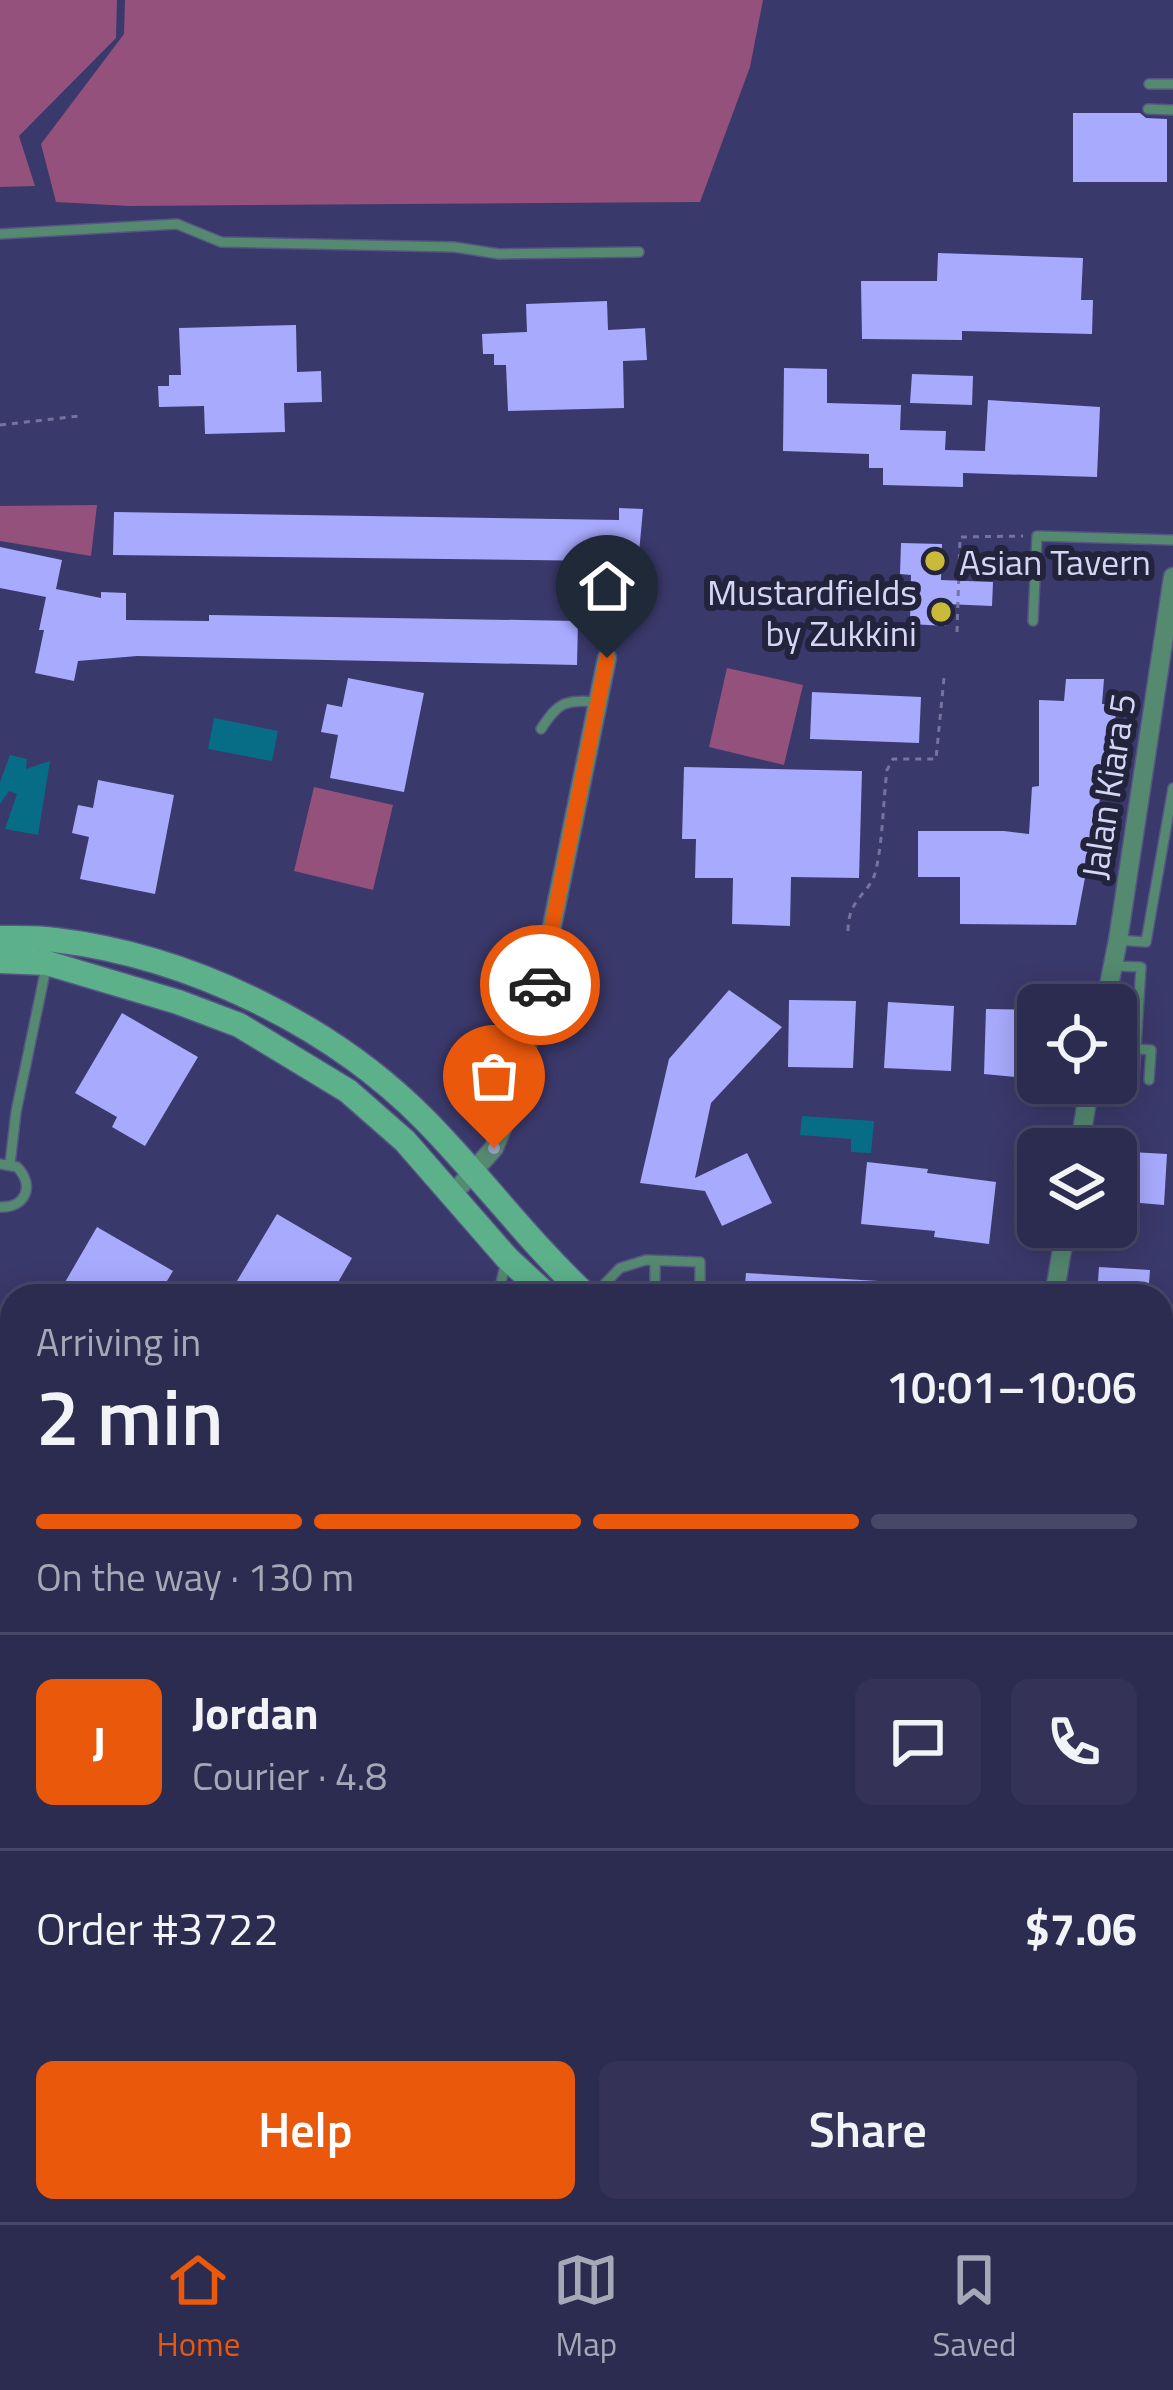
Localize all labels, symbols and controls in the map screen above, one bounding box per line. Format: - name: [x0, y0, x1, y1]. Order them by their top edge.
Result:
- place label: Asian Tavern: [959, 534, 1151, 589]
- pin: [556, 535, 658, 658]
- marker: Asian Tavern: [922, 548, 948, 574]
- icon: home: [574, 553, 640, 619]
- place label: Mustardfields by Zukkini: [707, 564, 917, 660]
- marker: Mustardfields by Zukkini: [928, 599, 954, 625]
- street label: Jalan Kiara 5: [1066, 689, 1150, 883]
- courier: [480, 925, 600, 1045]
- icon: car: [507, 952, 573, 1018]
- map controls: [1017, 984, 1137, 1248]
- button: locate: [1017, 984, 1137, 1104]
- pin: [443, 1025, 545, 1148]
- icon: bag: [461, 1043, 527, 1109]
- button: layers: [1017, 1128, 1137, 1248]
- text: Arriving in: [36, 1312, 201, 1371]
- text: 10:01–10:06: [886, 1352, 1137, 1420]
- text: 2 min: [36, 1357, 224, 1475]
- text: On the way · 130 m: [36, 1547, 354, 1606]
- text: Jordan: [192, 1678, 319, 1746]
- button: chat: [855, 1679, 981, 1805]
- button: phone: [1011, 1679, 1137, 1805]
- text: J: [92, 1708, 106, 1776]
- text: Courier · 4.8: [192, 1746, 387, 1805]
- text: Order #3722: [36, 1894, 279, 1962]
- text: $7.06: [1025, 1894, 1137, 1962]
- button: Help: [36, 2061, 575, 2199]
- button: Share: [599, 2061, 1137, 2199]
- tab: Home: [157, 2247, 240, 2369]
- tab: Map: [553, 2247, 619, 2369]
- tab: Saved: [932, 2247, 1016, 2369]

